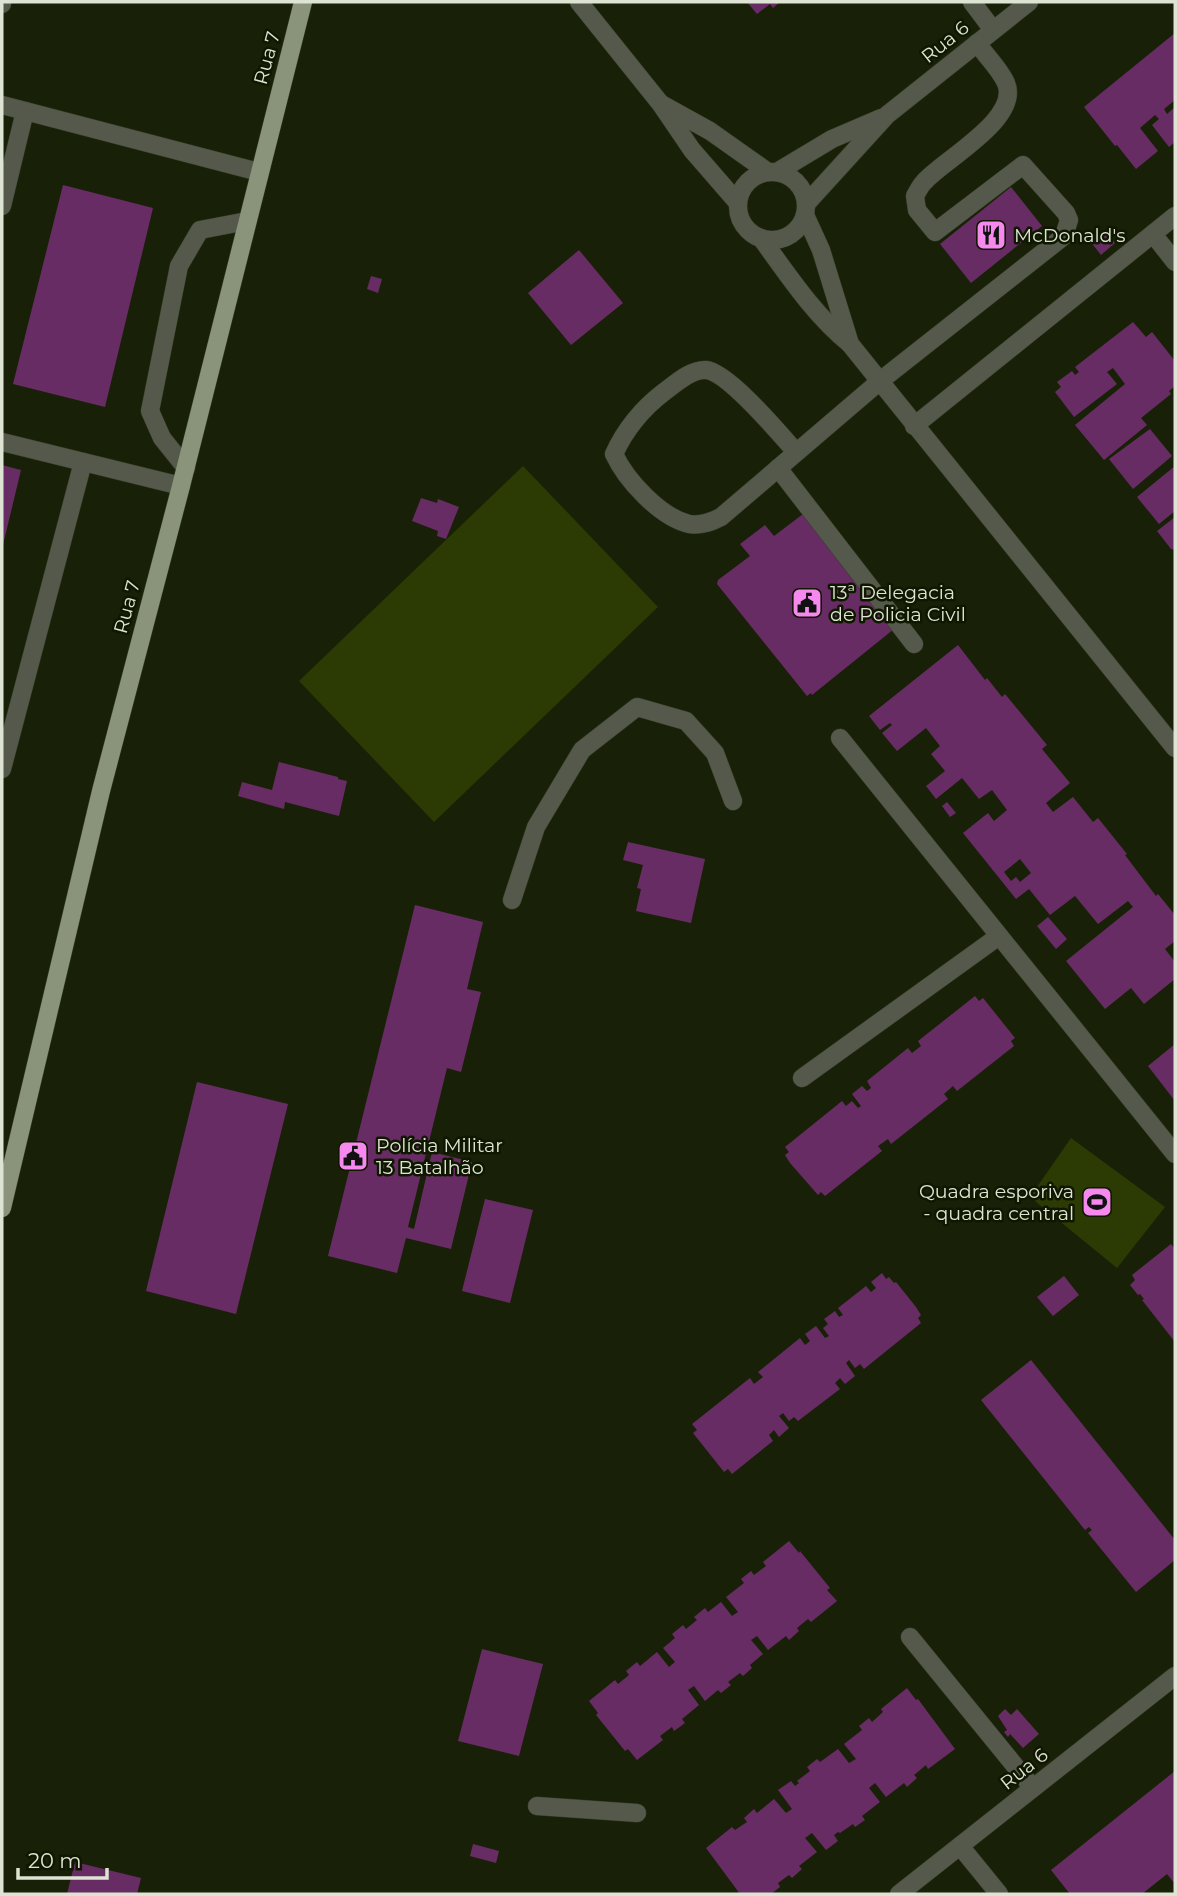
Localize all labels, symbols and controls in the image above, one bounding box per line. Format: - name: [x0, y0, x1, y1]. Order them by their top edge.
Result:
- street label: Rua 6: [917, 16, 973, 68]
- street label: Rua 7: [249, 29, 285, 87]
- restaurant icon: McDonald's: [974, 218, 1008, 252]
- place label: McDonald's: [1014, 224, 1126, 247]
- street label: Rua 7: [109, 578, 145, 636]
- place label: 13ª Delegacia de Policia Civil: [830, 581, 966, 626]
- public building icon: 13ª Delegacia de Policia Civil: [790, 586, 824, 620]
- place label: Polícia Militar 13 Batalhão: [376, 1134, 503, 1179]
- public building icon: Polícia Militar 13 Batalhão: [336, 1139, 370, 1173]
- place label: Quadra esporiva - quadra central: [919, 1180, 1074, 1225]
- sports icon: Quadra esporiva - quadra central: [1080, 1185, 1114, 1219]
- street label: Rua 6: [996, 1743, 1052, 1795]
- scale bar: [18, 1836, 107, 1880]
- text: 20 m: [28, 1848, 82, 1873]

